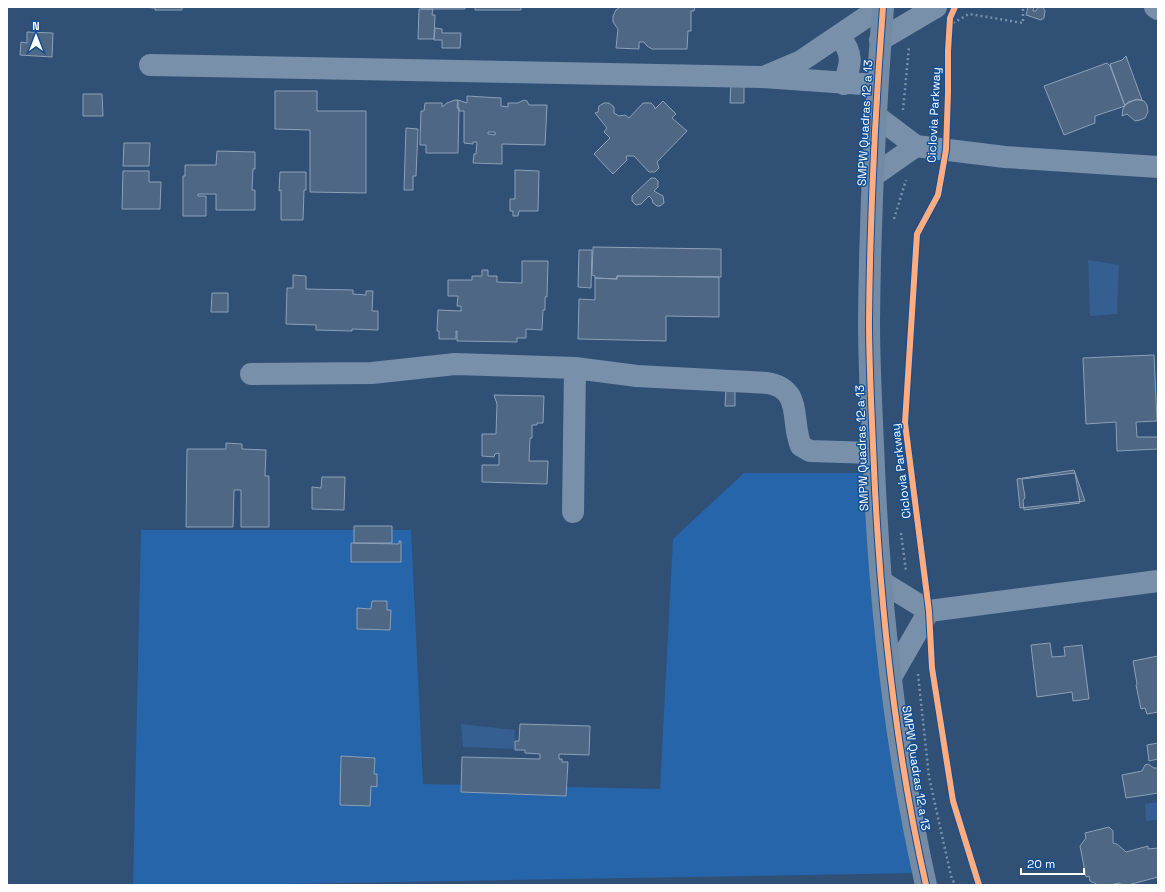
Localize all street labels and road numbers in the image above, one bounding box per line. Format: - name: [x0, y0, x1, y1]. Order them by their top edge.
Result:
- street label: SMPW Quadras 12 a 13: [854, 59, 876, 187]
- street label: Ciclovia Parkway: [924, 67, 944, 163]
- street label: SMPW Quadras 12 a 13: [852, 385, 872, 511]
- street label: Ciclovia Parkway: [887, 422, 915, 520]
- street label: SMPW Quadras 12 a 13: [898, 704, 934, 832]

